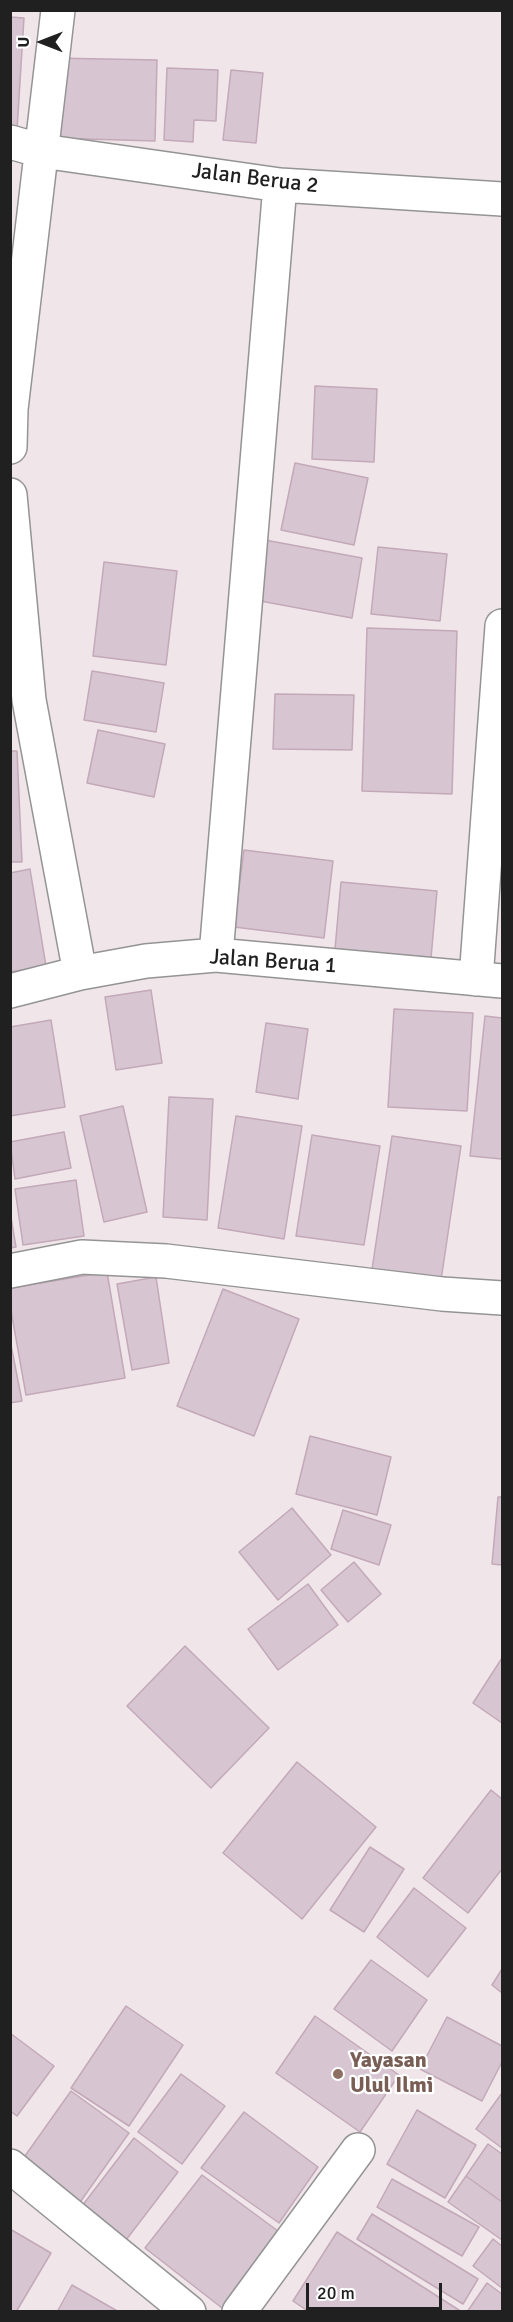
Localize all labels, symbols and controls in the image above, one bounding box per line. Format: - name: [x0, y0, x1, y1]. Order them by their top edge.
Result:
- north arrow: [12, 12, 72, 72]
- text: U: [14, 37, 34, 47]
- street label: Jalan Berua 2: [190, 158, 320, 200]
- street label: Jalan Berua 1: [209, 944, 337, 980]
- place label: Yayasan Ulul Ilmi: [350, 2048, 433, 2100]
- marker: Yayasan Ulul Ilmi: [331, 2067, 345, 2081]
- scale bar: [309, 2271, 446, 2309]
- text: 20 m: [317, 2282, 355, 2304]

